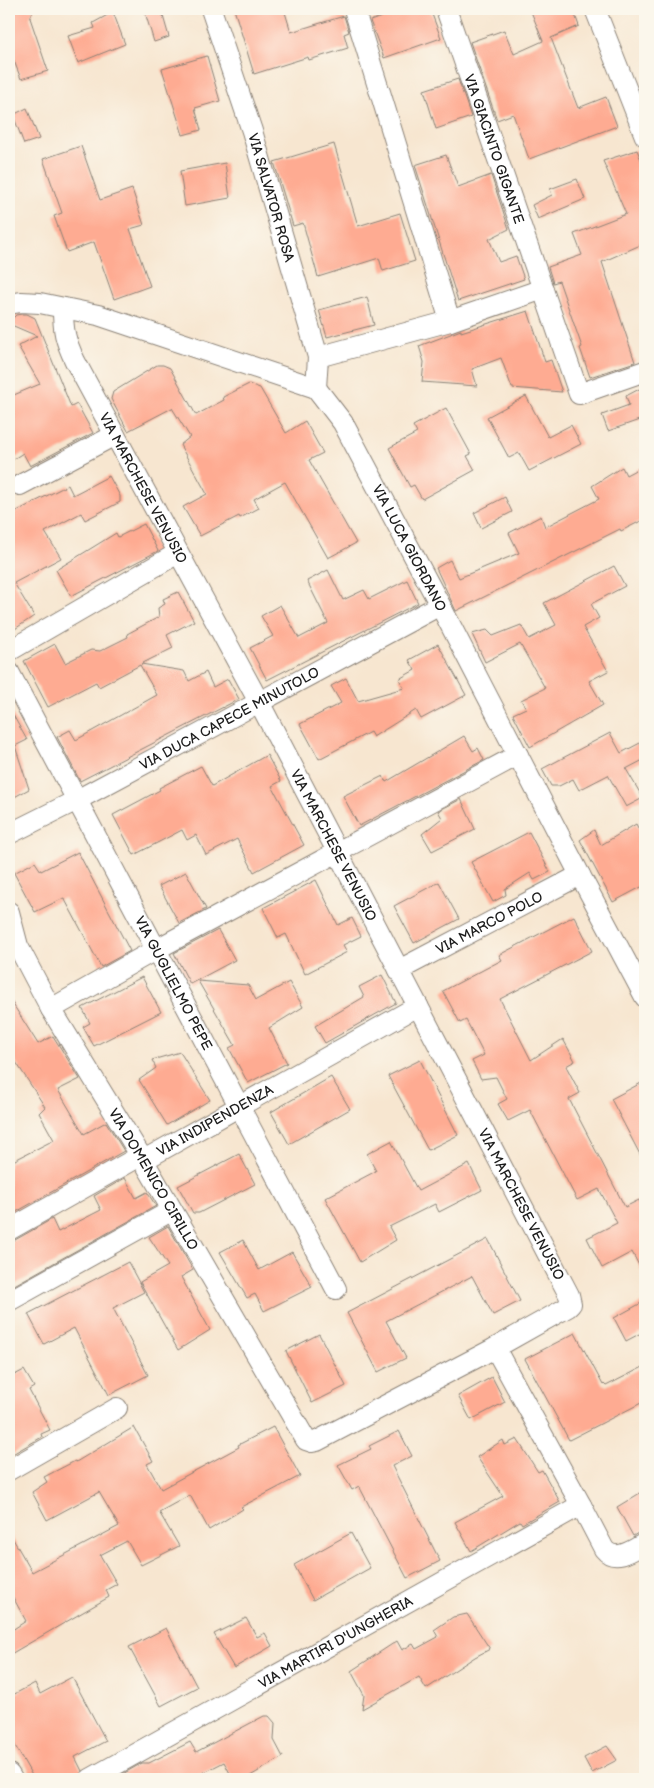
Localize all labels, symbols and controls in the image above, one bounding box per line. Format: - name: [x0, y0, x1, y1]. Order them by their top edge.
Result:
- street label: VIA GIACINTO GIGANTE: [461, 72, 528, 226]
- street label: VIA SALVATOR ROSA: [245, 131, 298, 264]
- street label: VIA MARCHESE VENUSIO: [96, 409, 191, 566]
- street label: VIA LUCA GIORDANO: [369, 482, 450, 614]
- street label: VIA DUCA CAPECE MINUTOLO: [137, 663, 322, 773]
- street label: VIA MARCHESE VENUSIO: [287, 766, 381, 924]
- street label: VIA MARCO POLO: [433, 887, 546, 958]
- street label: VIA GUGLIELMO PEPE: [131, 913, 216, 1053]
- street label: VIA INDIPENDENZA: [154, 1081, 276, 1160]
- street label: VIA DOMENICO CIRILLO: [105, 1105, 202, 1253]
- street label: VIA MARCHESE VENUSIO: [475, 1125, 568, 1283]
- street label: VIA MARTIRI D'UNGHERIA: [255, 1592, 416, 1692]

